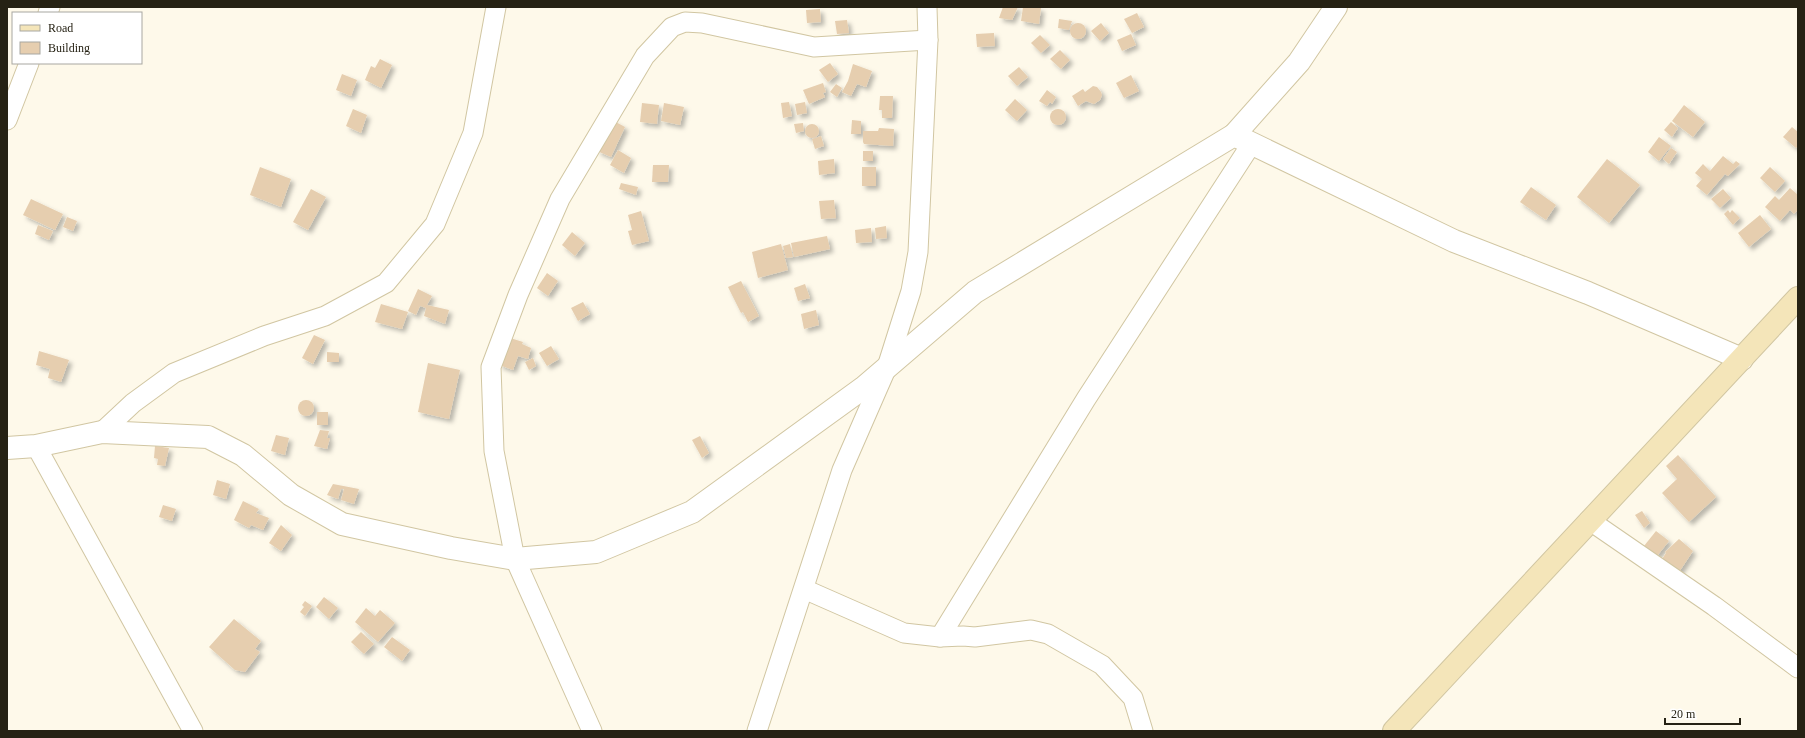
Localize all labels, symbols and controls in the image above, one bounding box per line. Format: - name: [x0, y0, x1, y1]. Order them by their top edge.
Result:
- legend: [12, 12, 142, 64]
- text: Road: [48, 21, 73, 35]
- text: Building: [48, 41, 90, 55]
- scale bar: [1665, 700, 1740, 726]
- text: 20 m: [1671, 707, 1696, 721]

